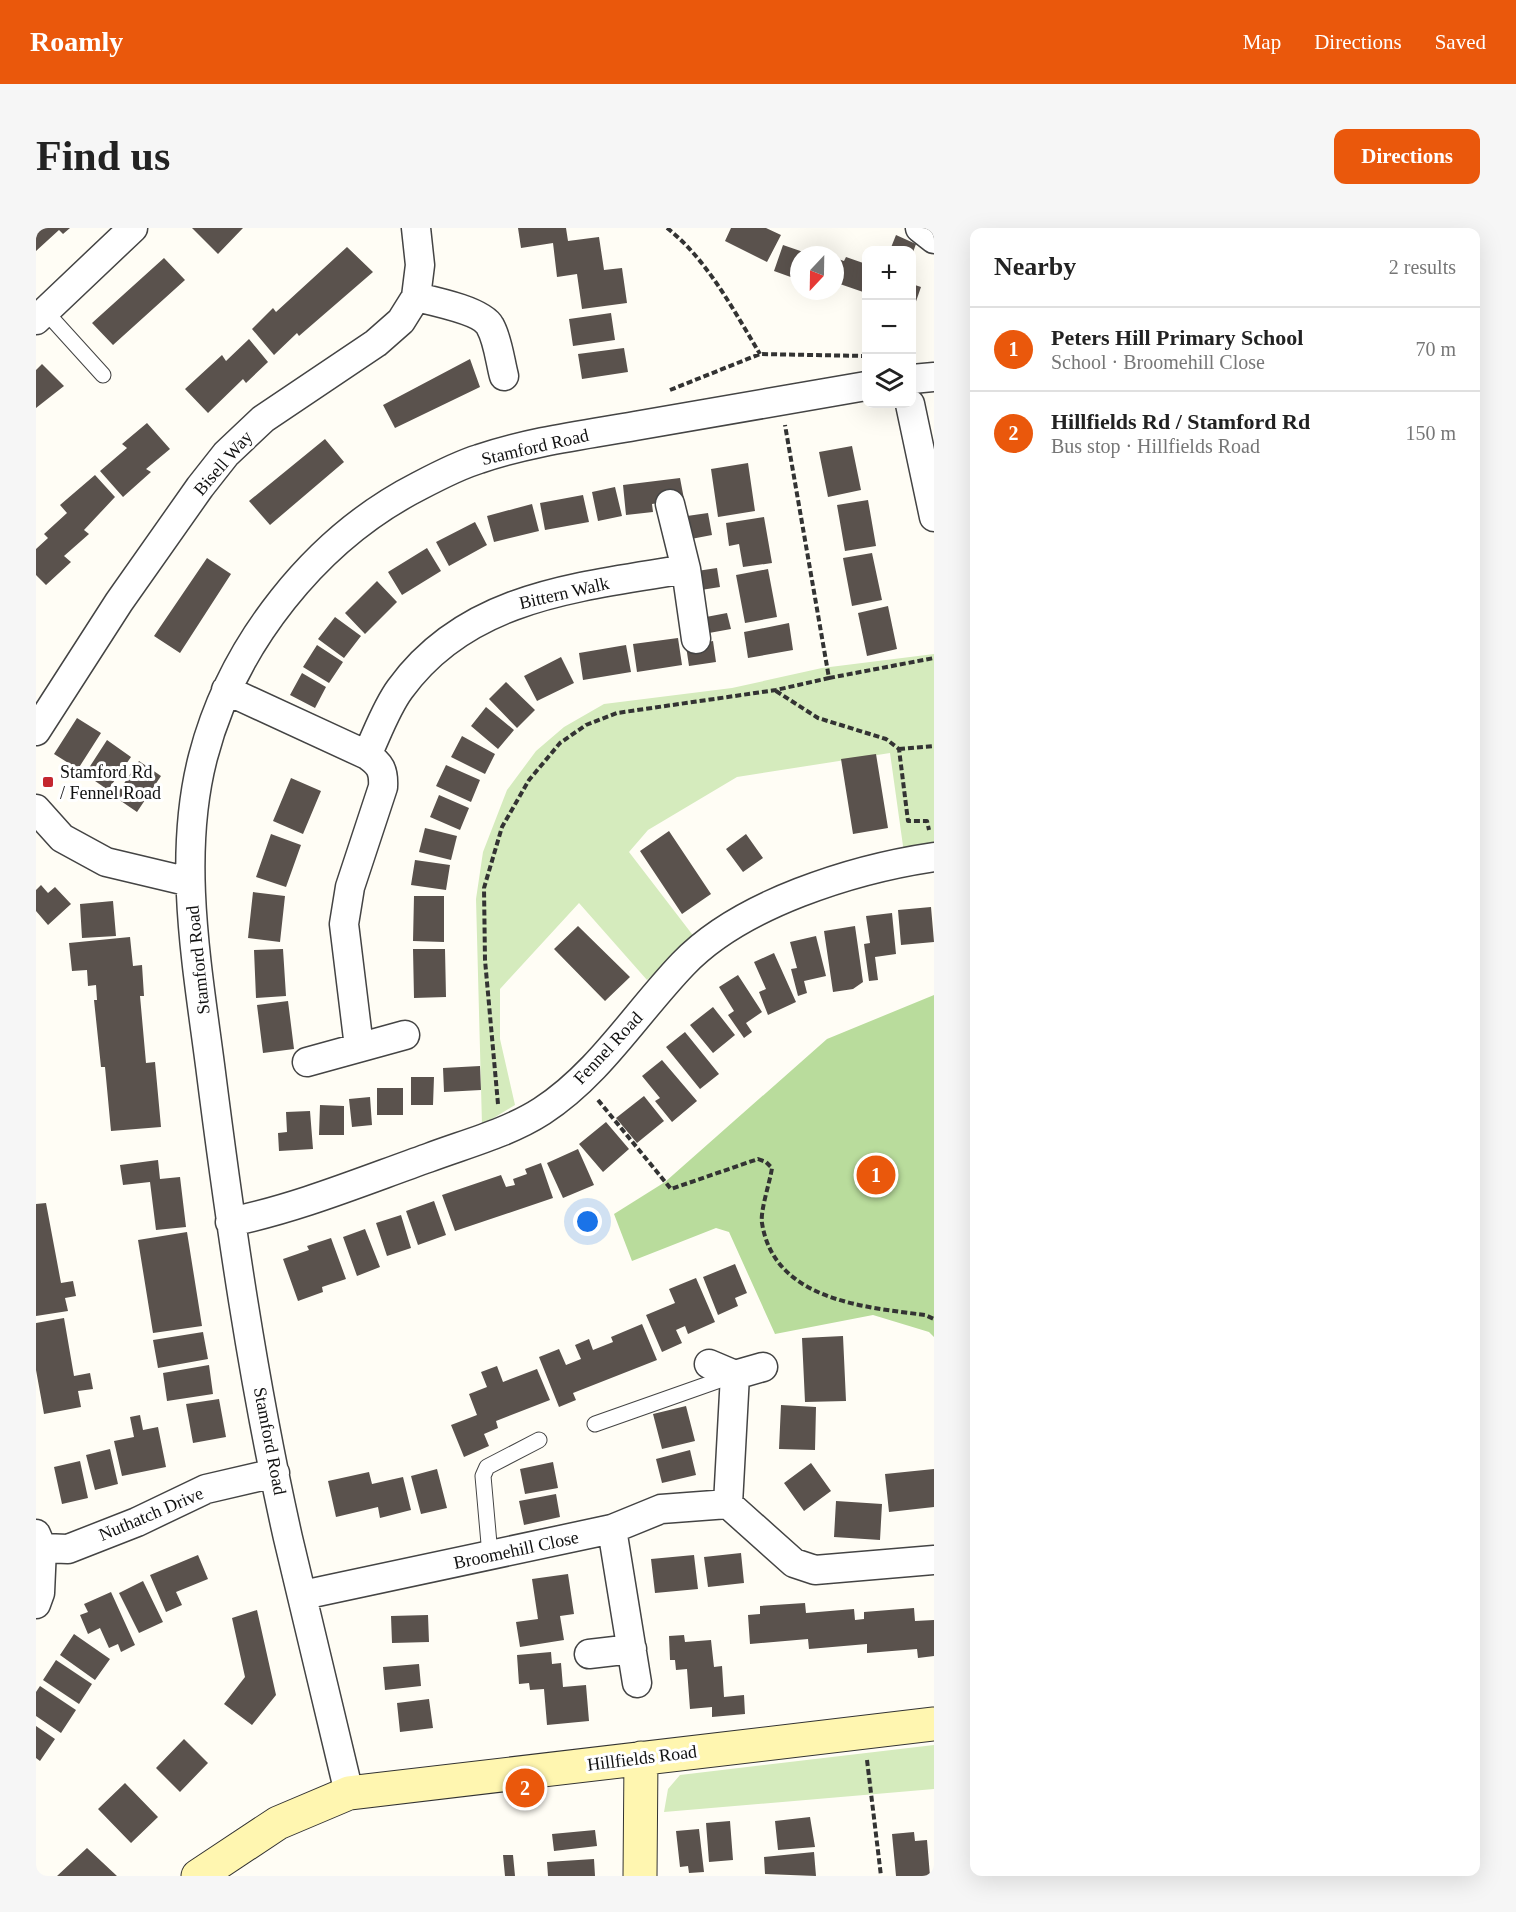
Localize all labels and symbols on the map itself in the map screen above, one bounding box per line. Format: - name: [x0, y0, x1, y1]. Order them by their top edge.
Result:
- north arrow: [790, 246, 844, 300]
- street label: Stamford Road: [479, 425, 591, 469]
- street label: Bisell Way: [190, 427, 256, 499]
- street label: Bittern Walk: [517, 573, 611, 613]
- place label: Stamford Rd / Fennel Road: [60, 762, 161, 803]
- marker: Stamford Rd / Fennel Road: [41, 775, 55, 789]
- street label: Stamford Road: [182, 905, 214, 1015]
- street label: Fennel Road: [569, 1008, 647, 1088]
- pin: 1: [856, 1152, 896, 1198]
- your location: [573, 1207, 602, 1236]
- street label: Stamford Road: [250, 1385, 290, 1497]
- street label: Nuthatch Drive: [96, 1483, 206, 1545]
- street label: Broomehill Close: [452, 1527, 580, 1573]
- street label: Hillfields Road: [586, 1741, 698, 1775]
- pin: 2: [506, 1766, 544, 1810]

